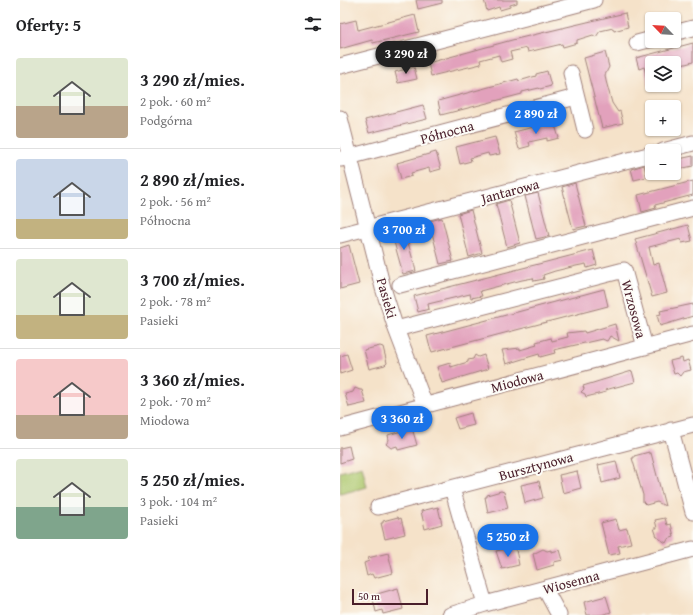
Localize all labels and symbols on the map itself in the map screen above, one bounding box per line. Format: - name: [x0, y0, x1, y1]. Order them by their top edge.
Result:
- north arrow: [645, 12, 681, 48]
- pin: 3 290 zł: [365, 41, 447, 75]
- pin: 2 890 zł: [495, 101, 577, 135]
- street label: Północna: [418, 115, 476, 149]
- street label: Jantarowa: [477, 174, 542, 209]
- pin: 3 700 zł: [363, 217, 445, 251]
- street label: Pasieki: [372, 275, 402, 321]
- street label: Wrzosowa: [617, 278, 651, 341]
- street label: Miodowa: [489, 364, 546, 398]
- pin: 3 360 zł: [361, 406, 443, 440]
- street label: Bursztynowa: [497, 446, 576, 485]
- pin: 5 250 zł: [467, 524, 549, 558]
- street label: Wiosenna: [541, 565, 602, 599]
- scale bar: [352, 587, 428, 606]

